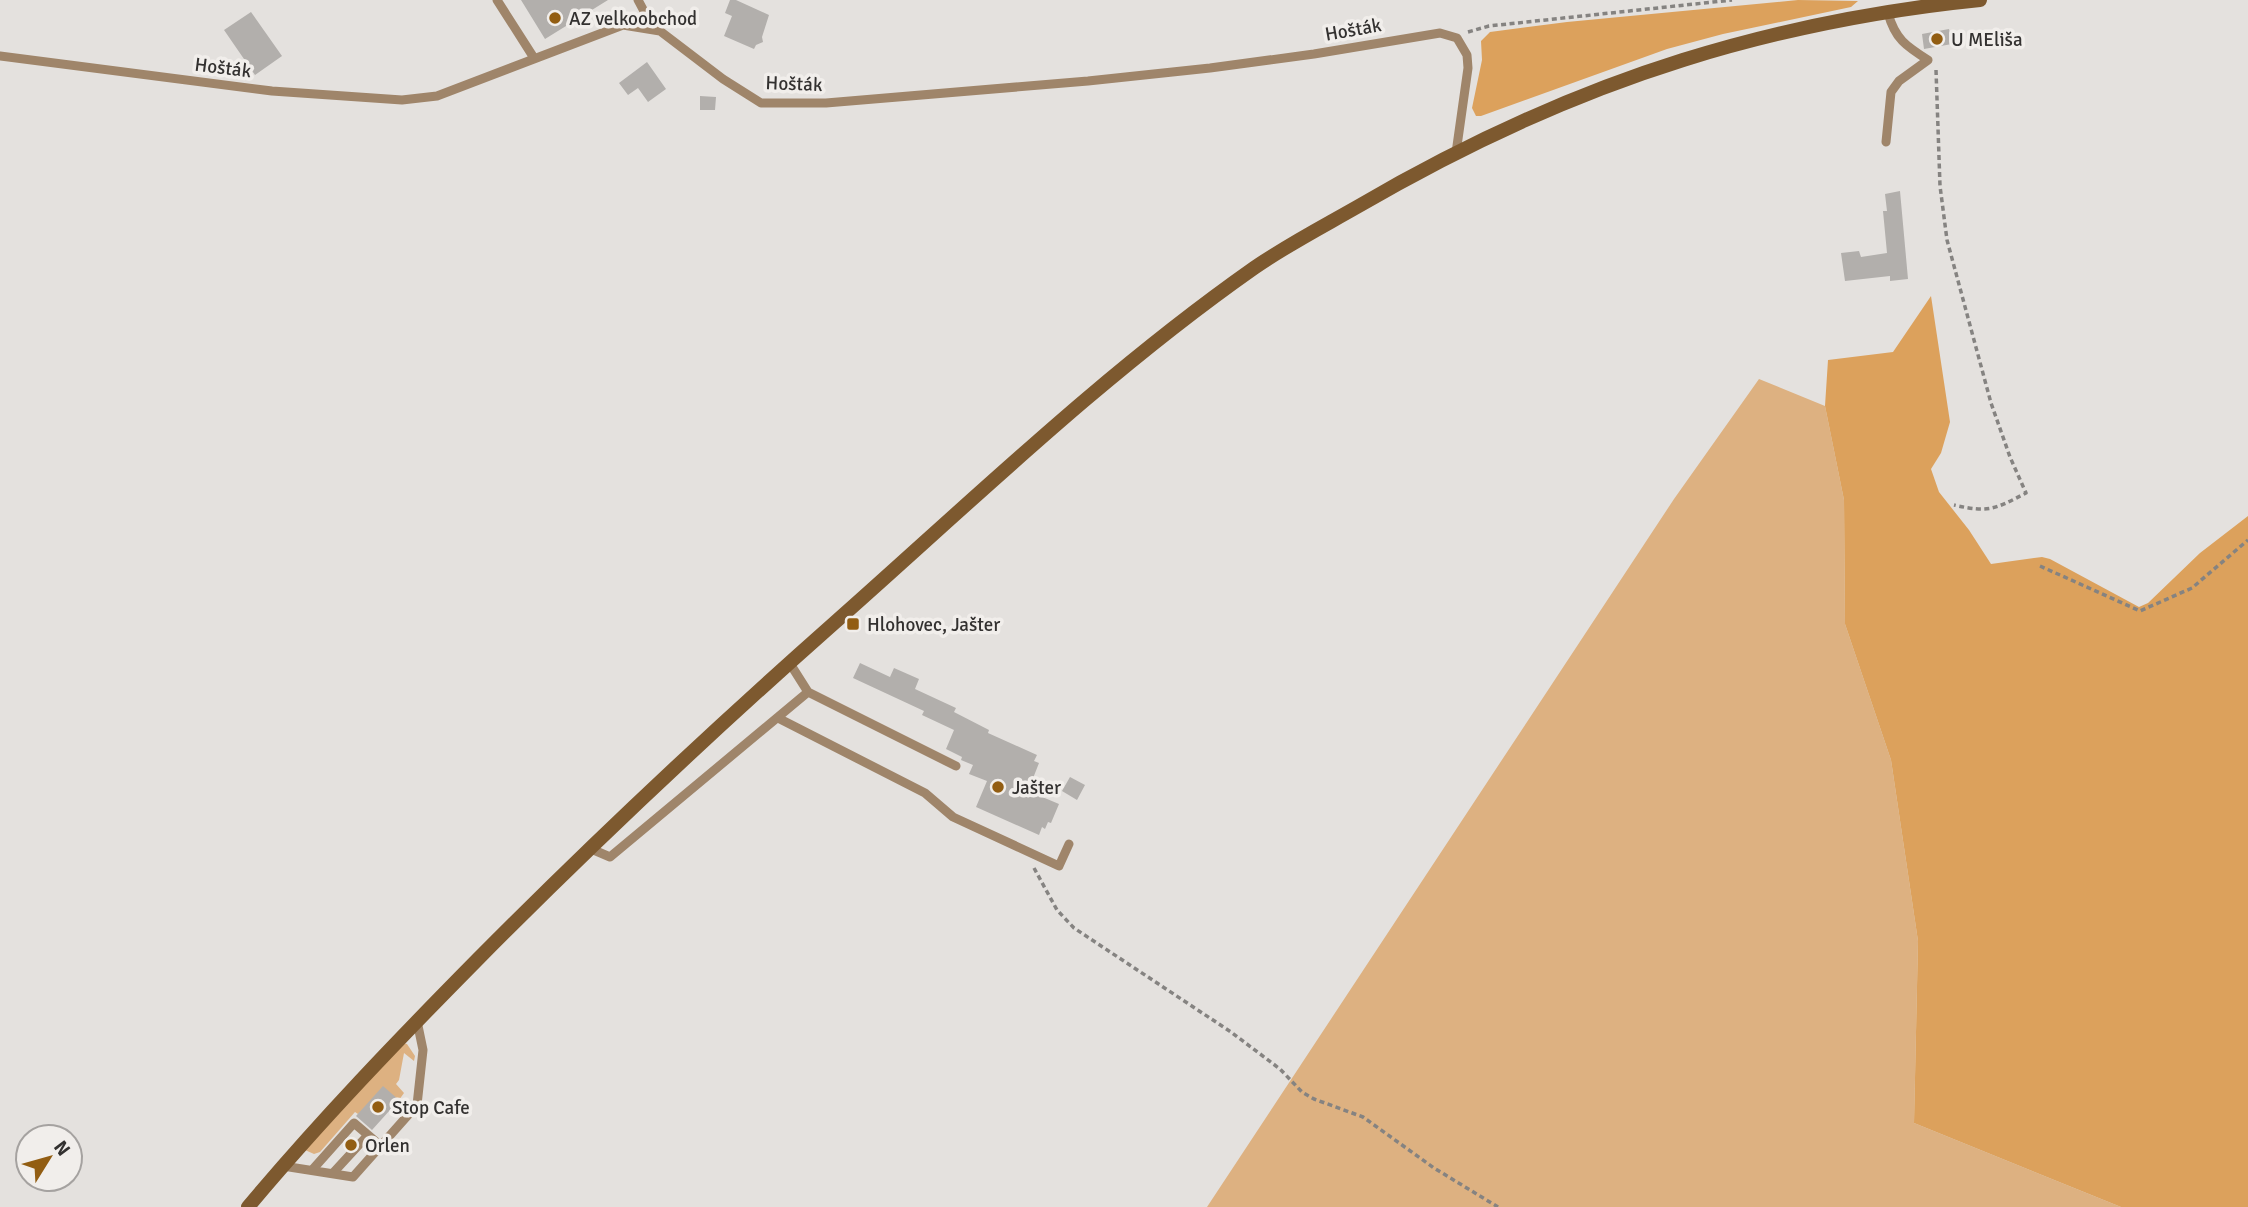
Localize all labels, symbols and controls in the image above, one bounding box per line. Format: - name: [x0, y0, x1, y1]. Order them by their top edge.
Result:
- place label: AZ velkoobchod: [569, 7, 697, 31]
- marker: AZ velkoobchod: [547, 10, 563, 26]
- street label: Hošták: [1323, 13, 1384, 47]
- place label: U MEliša: [1951, 28, 2023, 52]
- marker: U MEliša: [1929, 31, 1945, 47]
- street label: Hošták: [193, 53, 253, 83]
- street label: Hošták: [765, 71, 823, 97]
- place label: Hlohovec, Jašter: [867, 613, 1000, 637]
- marker: Hlohovec, Jašter: [845, 616, 861, 632]
- place label: Jašter: [1012, 776, 1061, 800]
- marker: Jašter: [990, 779, 1006, 795]
- place label: Stop Cafe: [392, 1096, 470, 1120]
- marker: Stop Cafe: [370, 1099, 386, 1115]
- north arrow: [14, 1123, 84, 1193]
- place label: Orlen: [365, 1134, 410, 1158]
- text: N: [48, 1136, 75, 1161]
- marker: Orlen: [343, 1137, 359, 1153]

